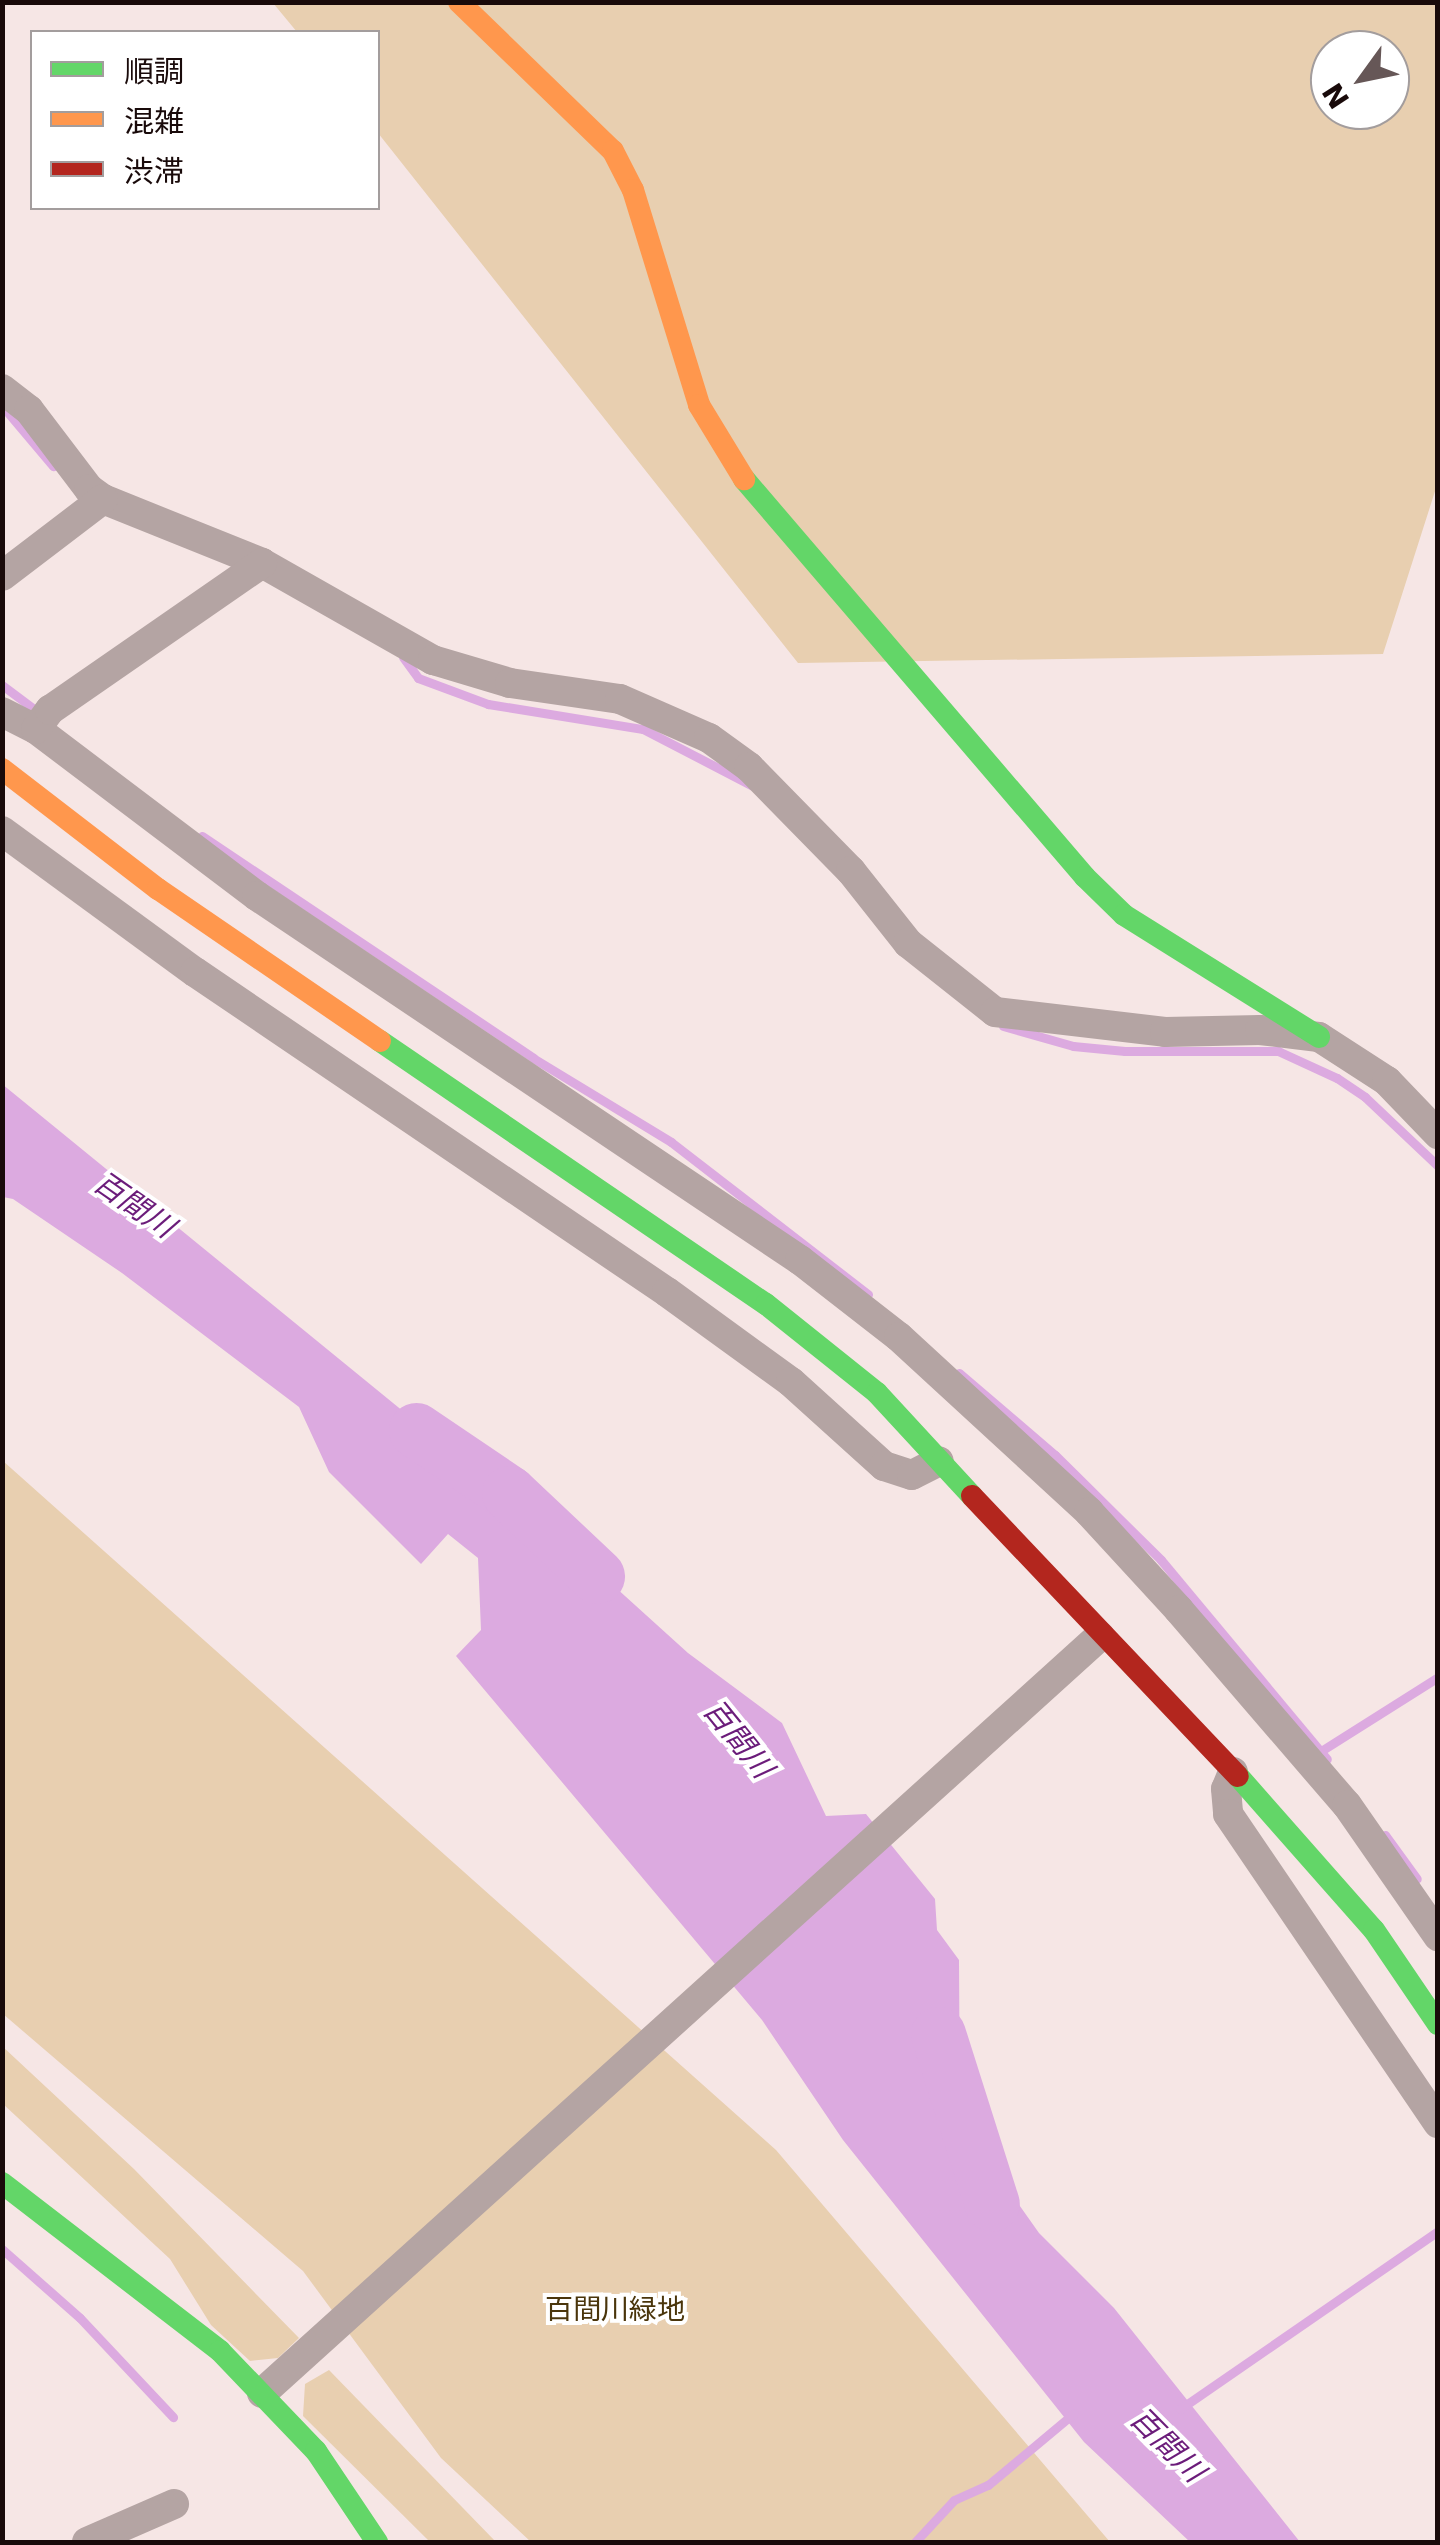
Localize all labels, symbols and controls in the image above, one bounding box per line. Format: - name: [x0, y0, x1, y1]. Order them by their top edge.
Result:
- legend: [30, 30, 380, 210]
- north arrow: [1310, 30, 1410, 130]
- text: 順調: [124, 54, 184, 89]
- text: N: [1316, 77, 1356, 114]
- text: 混雑: [124, 104, 184, 139]
- text: 渋滞: [124, 154, 184, 189]
- water label: 百間川: [87, 1164, 181, 1246]
- water label: 百間川: [696, 1693, 780, 1785]
- park label: 百間川緑地: [545, 2293, 685, 2327]
- water label: 百間川: [1122, 2400, 1212, 2490]

